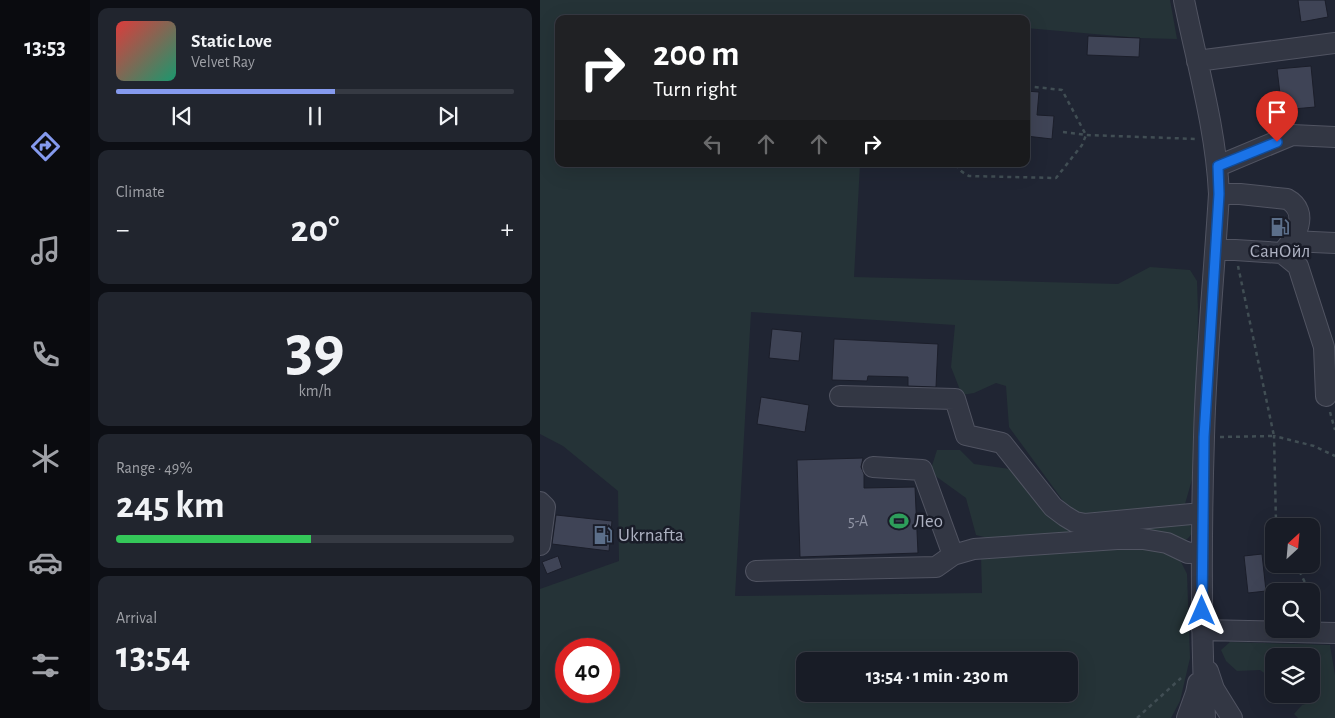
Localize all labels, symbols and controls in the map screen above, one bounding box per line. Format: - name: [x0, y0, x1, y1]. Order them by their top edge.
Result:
- text: Static Love: [191, 32, 272, 51]
- icon: right: [570, 35, 635, 100]
- text: 13:53: [24, 36, 66, 58]
- text: 200 m: [653, 37, 740, 72]
- text: Velvet Ray: [191, 54, 255, 70]
- text: Turn right: [653, 78, 737, 100]
- pin: [1256, 91, 1298, 142]
- icon: arrive: [1263, 98, 1291, 126]
- icon: previous: [168, 102, 196, 130]
- icon: pause: [301, 102, 329, 130]
- icon: next: [434, 102, 462, 130]
- icon: directions: [28, 129, 63, 164]
- icon: left: [699, 130, 727, 158]
- icon: ahead: [752, 130, 780, 158]
- icon: ahead: [805, 130, 833, 158]
- icon: right: [858, 130, 886, 158]
- text: Climate: [116, 184, 165, 200]
- text: 20°: [291, 211, 339, 249]
- text: −: [116, 216, 129, 244]
- text: +: [501, 216, 514, 244]
- fuel station icon: СанОйл: [1269, 216, 1291, 238]
- icon: music: [28, 233, 63, 268]
- place label: СанОйл: [1250, 242, 1310, 261]
- text: 39: [285, 317, 345, 382]
- icon: phone: [28, 337, 63, 372]
- text: km/h: [298, 383, 332, 399]
- icon: climate: [28, 441, 63, 476]
- text: Range · 49%: [116, 460, 193, 476]
- text: 245 km: [116, 487, 225, 525]
- sports icon: Лео: [888, 510, 910, 532]
- place label: Лео: [914, 512, 943, 531]
- house number: 5-А: [848, 513, 869, 529]
- north arrow: [1265, 518, 1320, 572]
- map controls: [1265, 518, 1320, 703]
- fuel station icon: Ukrnafta: [592, 524, 614, 546]
- place label: Ukrnafta: [618, 526, 684, 545]
- icon: car: [28, 545, 63, 580]
- button: search: [1265, 583, 1320, 638]
- position arrow: [1175, 584, 1227, 636]
- text: Arrival: [116, 610, 157, 626]
- text: 13:54: [116, 637, 190, 675]
- speed limit sign: 40: [555, 638, 620, 703]
- icon: filters: [28, 648, 63, 683]
- button: layers: [1265, 648, 1320, 703]
- text: 13:54 · 1 min · 230 m: [866, 667, 1008, 686]

